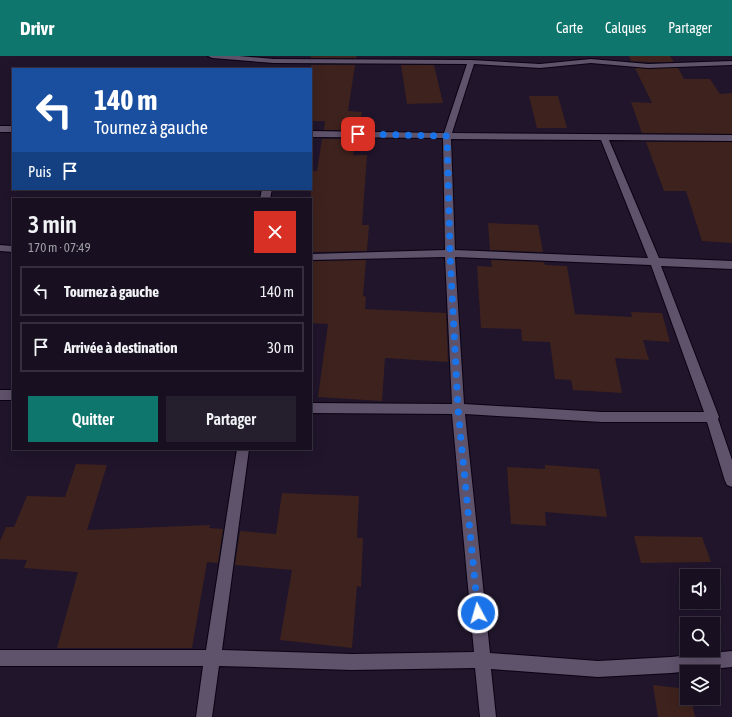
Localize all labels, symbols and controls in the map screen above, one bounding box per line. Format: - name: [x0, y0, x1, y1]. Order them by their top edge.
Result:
- text: Drivr: [20, 17, 54, 39]
- text: Carte: [556, 20, 583, 36]
- text: Calques: [605, 20, 646, 36]
- text: Partager: [668, 20, 712, 36]
- icon: left: [28, 84, 80, 136]
- text: 140 m: [94, 84, 157, 116]
- text: Tournez à gauche: [94, 117, 208, 138]
- pin: [341, 117, 375, 151]
- icon: arrive: [347, 123, 369, 145]
- icon: arrive: [59, 160, 81, 182]
- text: Puis: [28, 163, 51, 180]
- text: 3 min: [28, 211, 77, 238]
- button: close: [254, 211, 296, 253]
- text: 170 m · 07:49: [28, 240, 91, 255]
- icon: left: [30, 280, 52, 302]
- text: Tournez à gauche: [64, 283, 159, 300]
- text: 140 m: [260, 283, 294, 300]
- icon: arrive: [30, 336, 52, 358]
- text: Arrivée à destination: [64, 339, 178, 356]
- text: 30 m: [267, 339, 294, 356]
- button: Quitter: [28, 396, 158, 442]
- button: Partager: [166, 396, 296, 442]
- map controls: [680, 569, 720, 705]
- button: sound: [680, 569, 720, 609]
- position arrow: [457, 592, 499, 634]
- button: search: [680, 617, 720, 657]
- button: layers: [680, 665, 720, 705]

